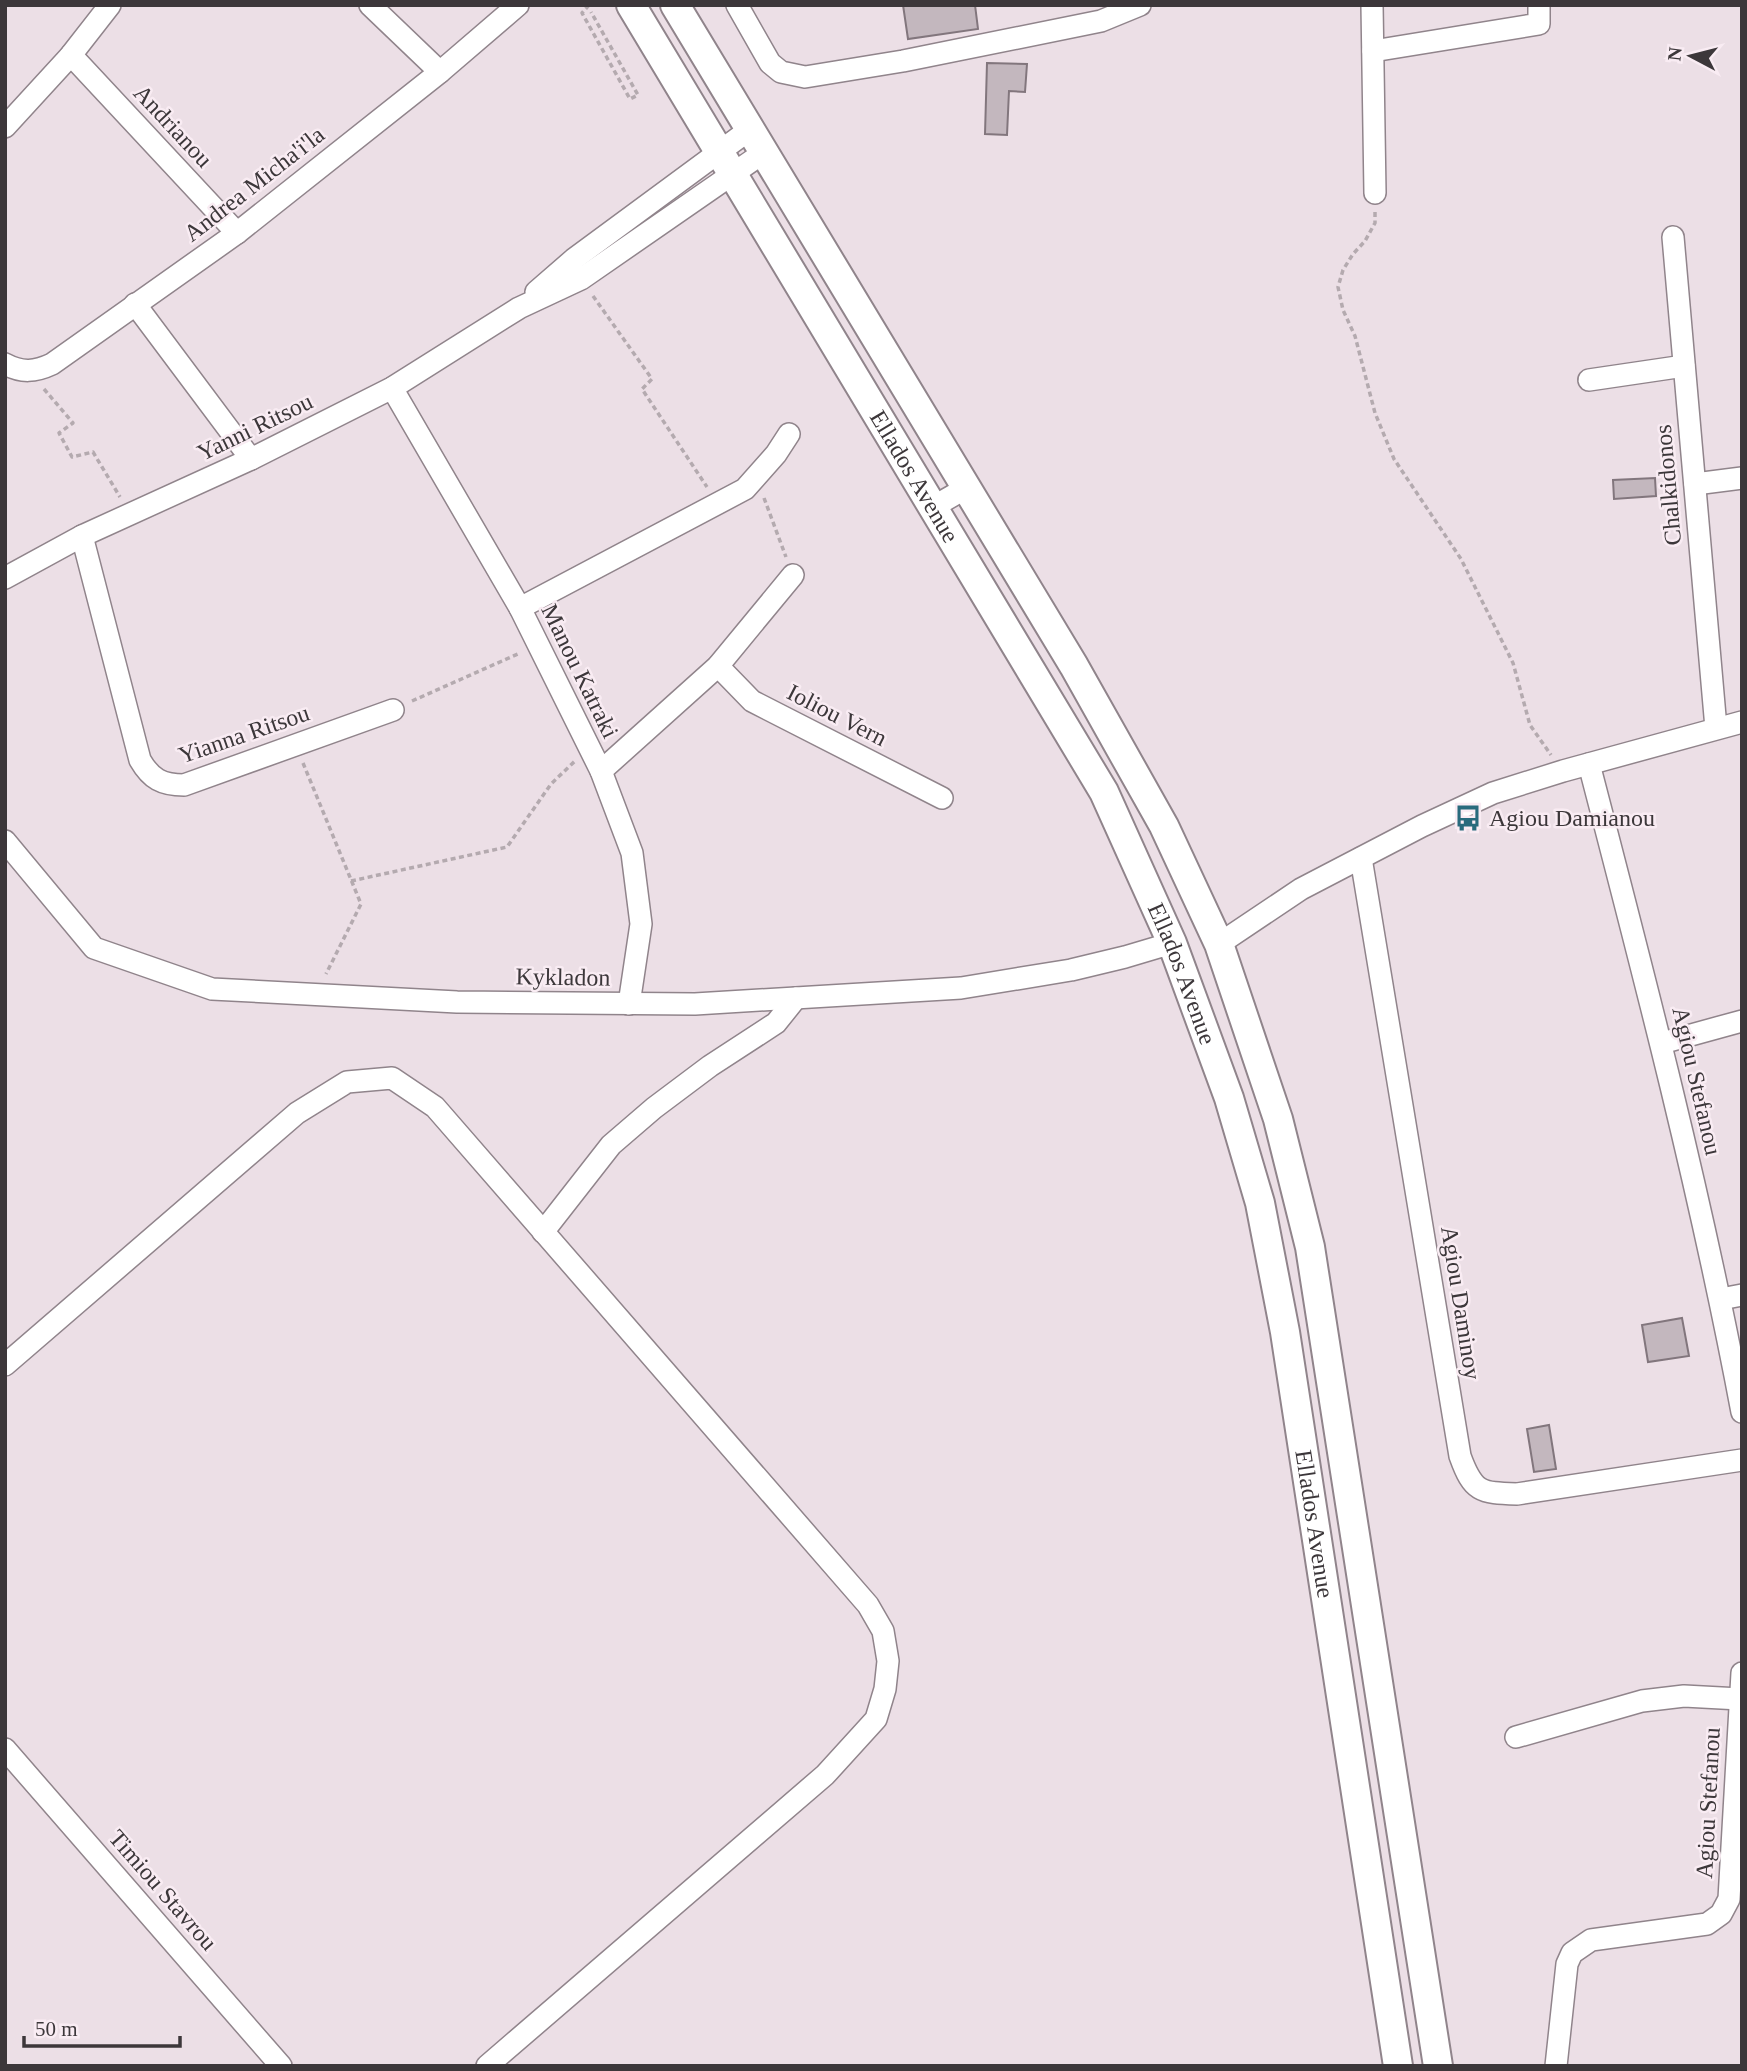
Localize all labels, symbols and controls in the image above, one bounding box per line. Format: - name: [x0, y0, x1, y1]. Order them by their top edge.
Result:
- north arrow: [1656, 21, 1726, 91]
- text: N: [1663, 46, 1686, 62]
- street label: Andrianou: [128, 80, 218, 172]
- street label: Andrea Micha'i'la: [179, 121, 329, 247]
- street label: Yanni Ritsou: [193, 388, 317, 466]
- street label: Ellados Avenue: [865, 406, 964, 547]
- street label: Chalkidonos: [1650, 423, 1686, 547]
- street label: Manou Katraki: [536, 600, 624, 743]
- street label: Ioliou Vern: [783, 679, 891, 751]
- street label: Yianna Ritsou: [175, 699, 313, 769]
- bus stop icon: Agiou Damianou: [1453, 803, 1483, 833]
- place label: Agiou Damianou: [1489, 805, 1655, 831]
- street label: Ellados Avenue: [1143, 899, 1221, 1048]
- street label: Kykladon: [515, 963, 611, 991]
- street label: Agiou Stefanou: [1667, 1004, 1727, 1158]
- street label: Agiou Daminoy: [1436, 1224, 1486, 1382]
- street label: Ellados Avenue: [1290, 1448, 1339, 1600]
- street label: Agiou Stefanou: [1691, 1727, 1725, 1879]
- street label: Timiou Stavrou: [104, 1825, 222, 1955]
- scale bar: [24, 2004, 180, 2048]
- text: 50 m: [35, 2017, 78, 2041]

